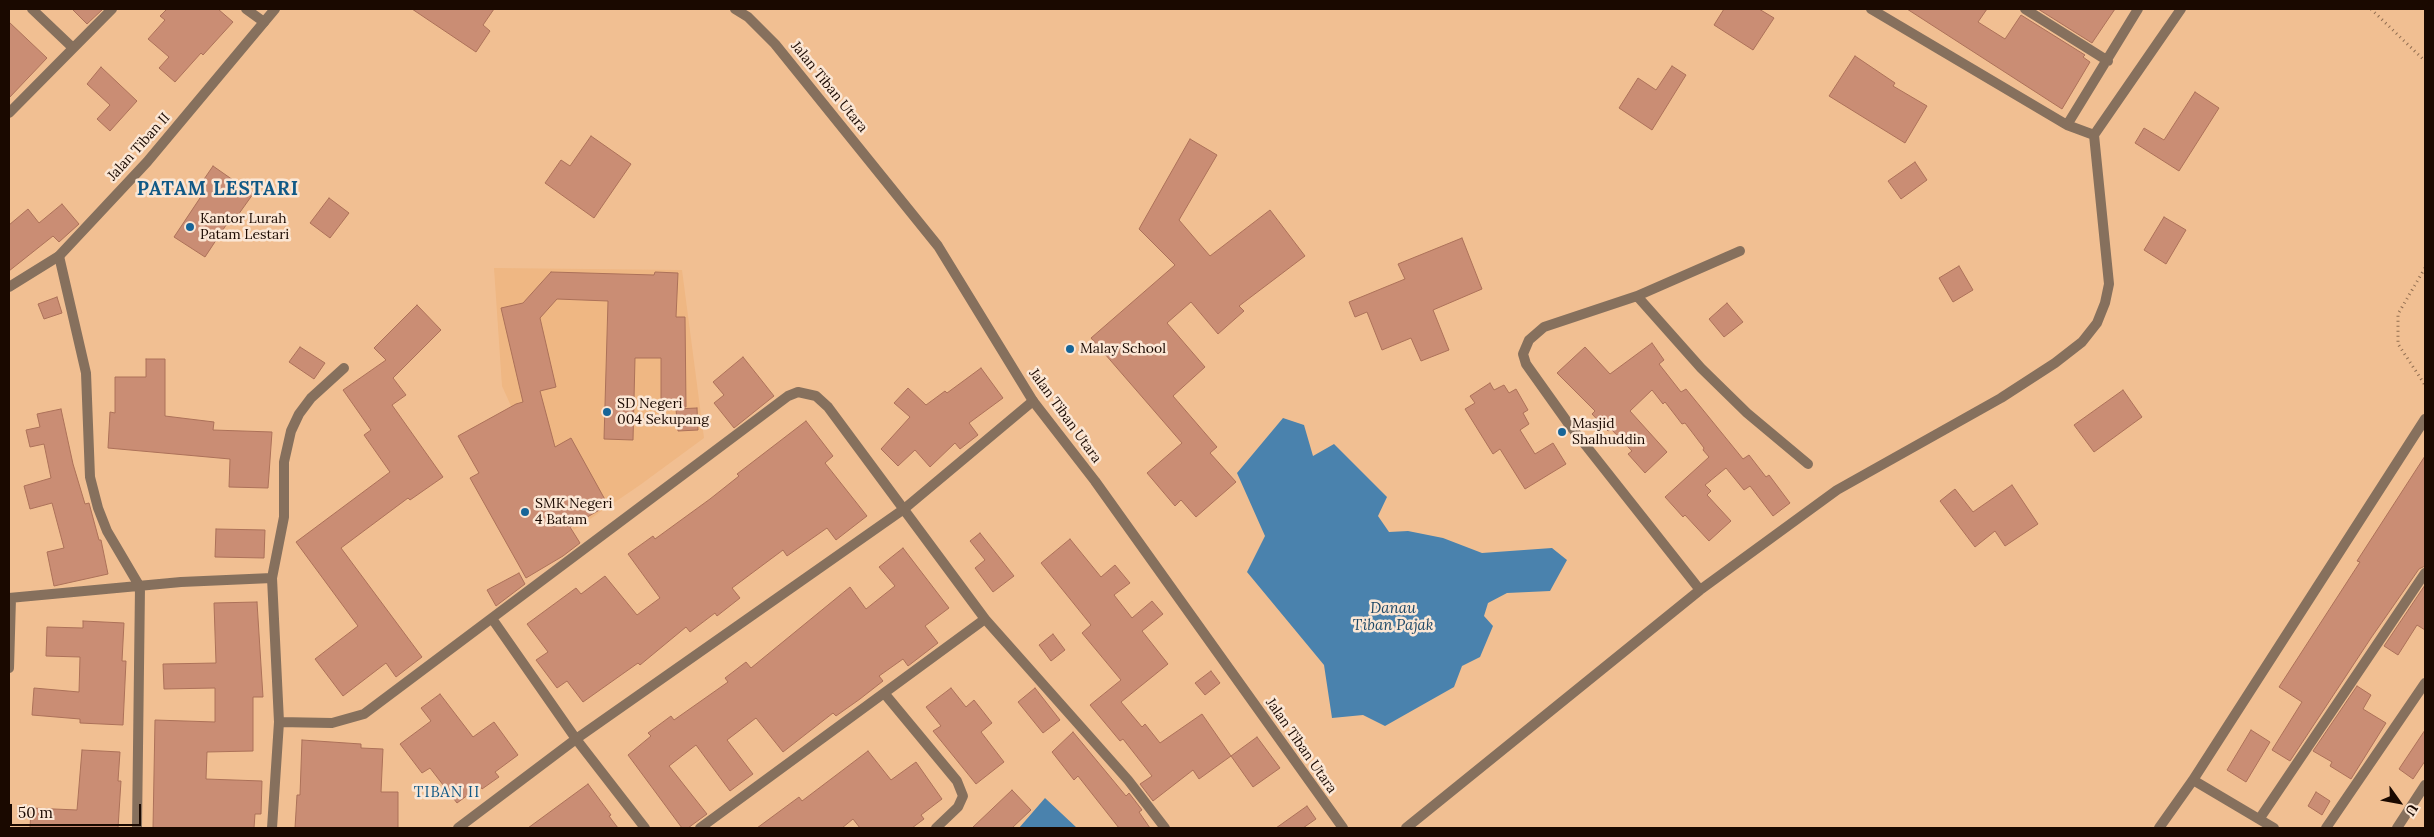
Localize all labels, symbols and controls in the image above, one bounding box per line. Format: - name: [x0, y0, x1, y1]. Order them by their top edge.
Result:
- street label: Jalan Tiban Utara: [787, 38, 871, 136]
- street label: Jalan Tiban II: [104, 110, 174, 184]
- district label: PATAM LESTARI: [135, 179, 301, 201]
- place label: Kantor Lurah Patam Lestari: [200, 211, 289, 243]
- marker: Kantor Lurah Patam Lestari: [184, 221, 196, 233]
- place label: Malay School: [1080, 341, 1166, 357]
- marker: Malay School: [1064, 343, 1076, 355]
- street label: Jalan Tiban Utara: [1025, 366, 1105, 466]
- place label: SD Negeri 004 Sekupang: [617, 396, 709, 428]
- marker: SD Negeri 004 Sekupang: [601, 406, 613, 418]
- place label: Masjid Shalhuddin: [1572, 416, 1645, 448]
- marker: Masjid Shalhuddin: [1556, 426, 1568, 438]
- place label: SMK Negeri 4 Batam: [535, 496, 612, 528]
- marker: SMK Negeri 4 Batam: [519, 506, 531, 518]
- water label: Danau Tiban Pajak: [1352, 600, 1434, 635]
- street label: Jalan Tiban Utara: [1262, 695, 1340, 797]
- north arrow: [2374, 777, 2424, 827]
- district label: TIBAN II: [413, 784, 481, 802]
- scale bar: [12, 794, 144, 826]
- text: U: [2401, 801, 2422, 819]
- text: 50 m: [18, 803, 53, 822]

